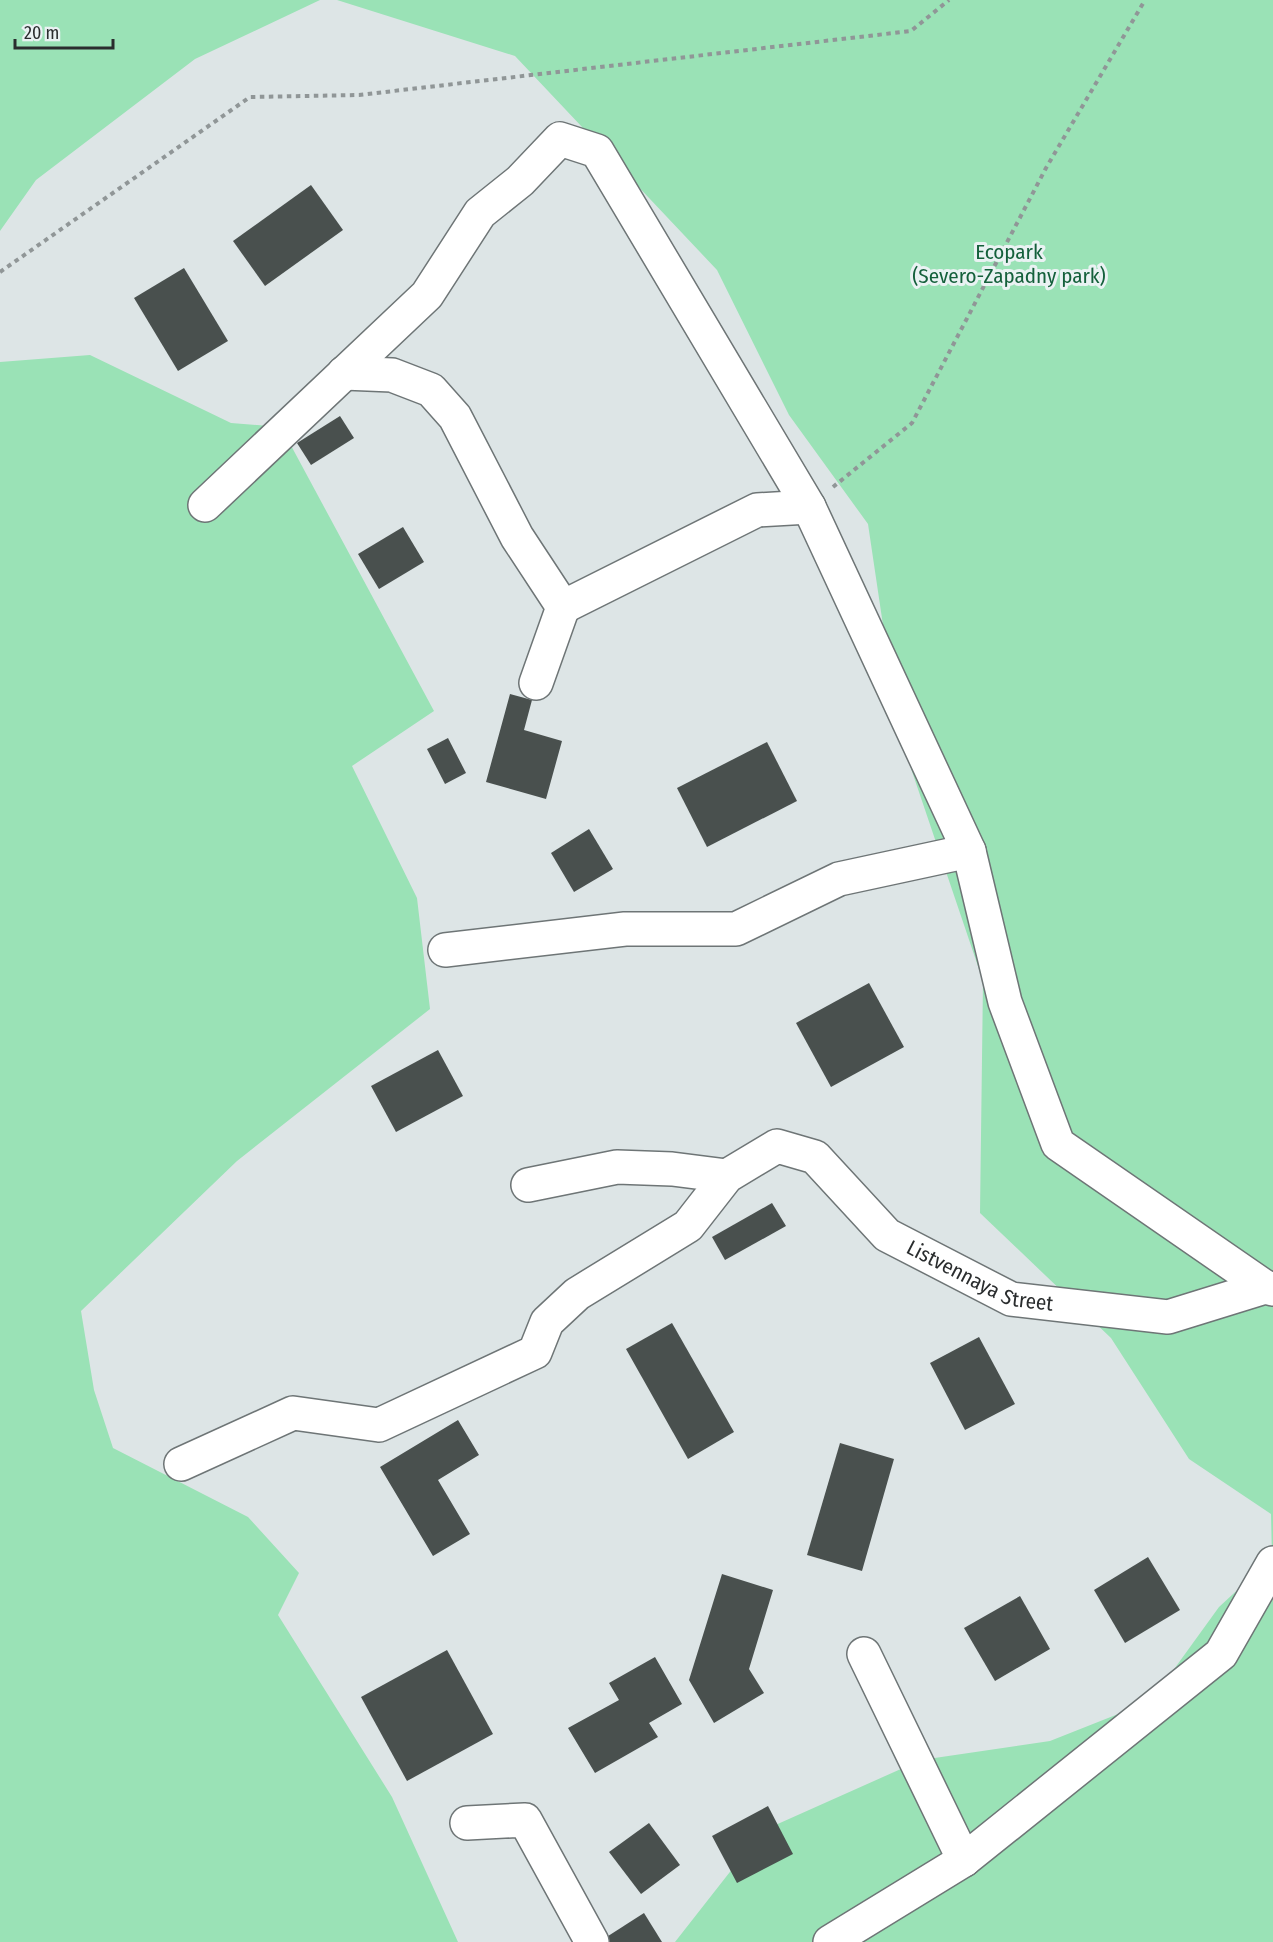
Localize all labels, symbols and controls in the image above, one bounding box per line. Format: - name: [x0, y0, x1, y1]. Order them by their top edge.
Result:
- scale bar: [15, 12, 112, 50]
- text: 20 m: [24, 22, 59, 44]
- park label: Ecopark (Severo-Zapadny park): [912, 239, 1106, 289]
- street label: Listvennaya Street: [902, 1234, 1055, 1317]

